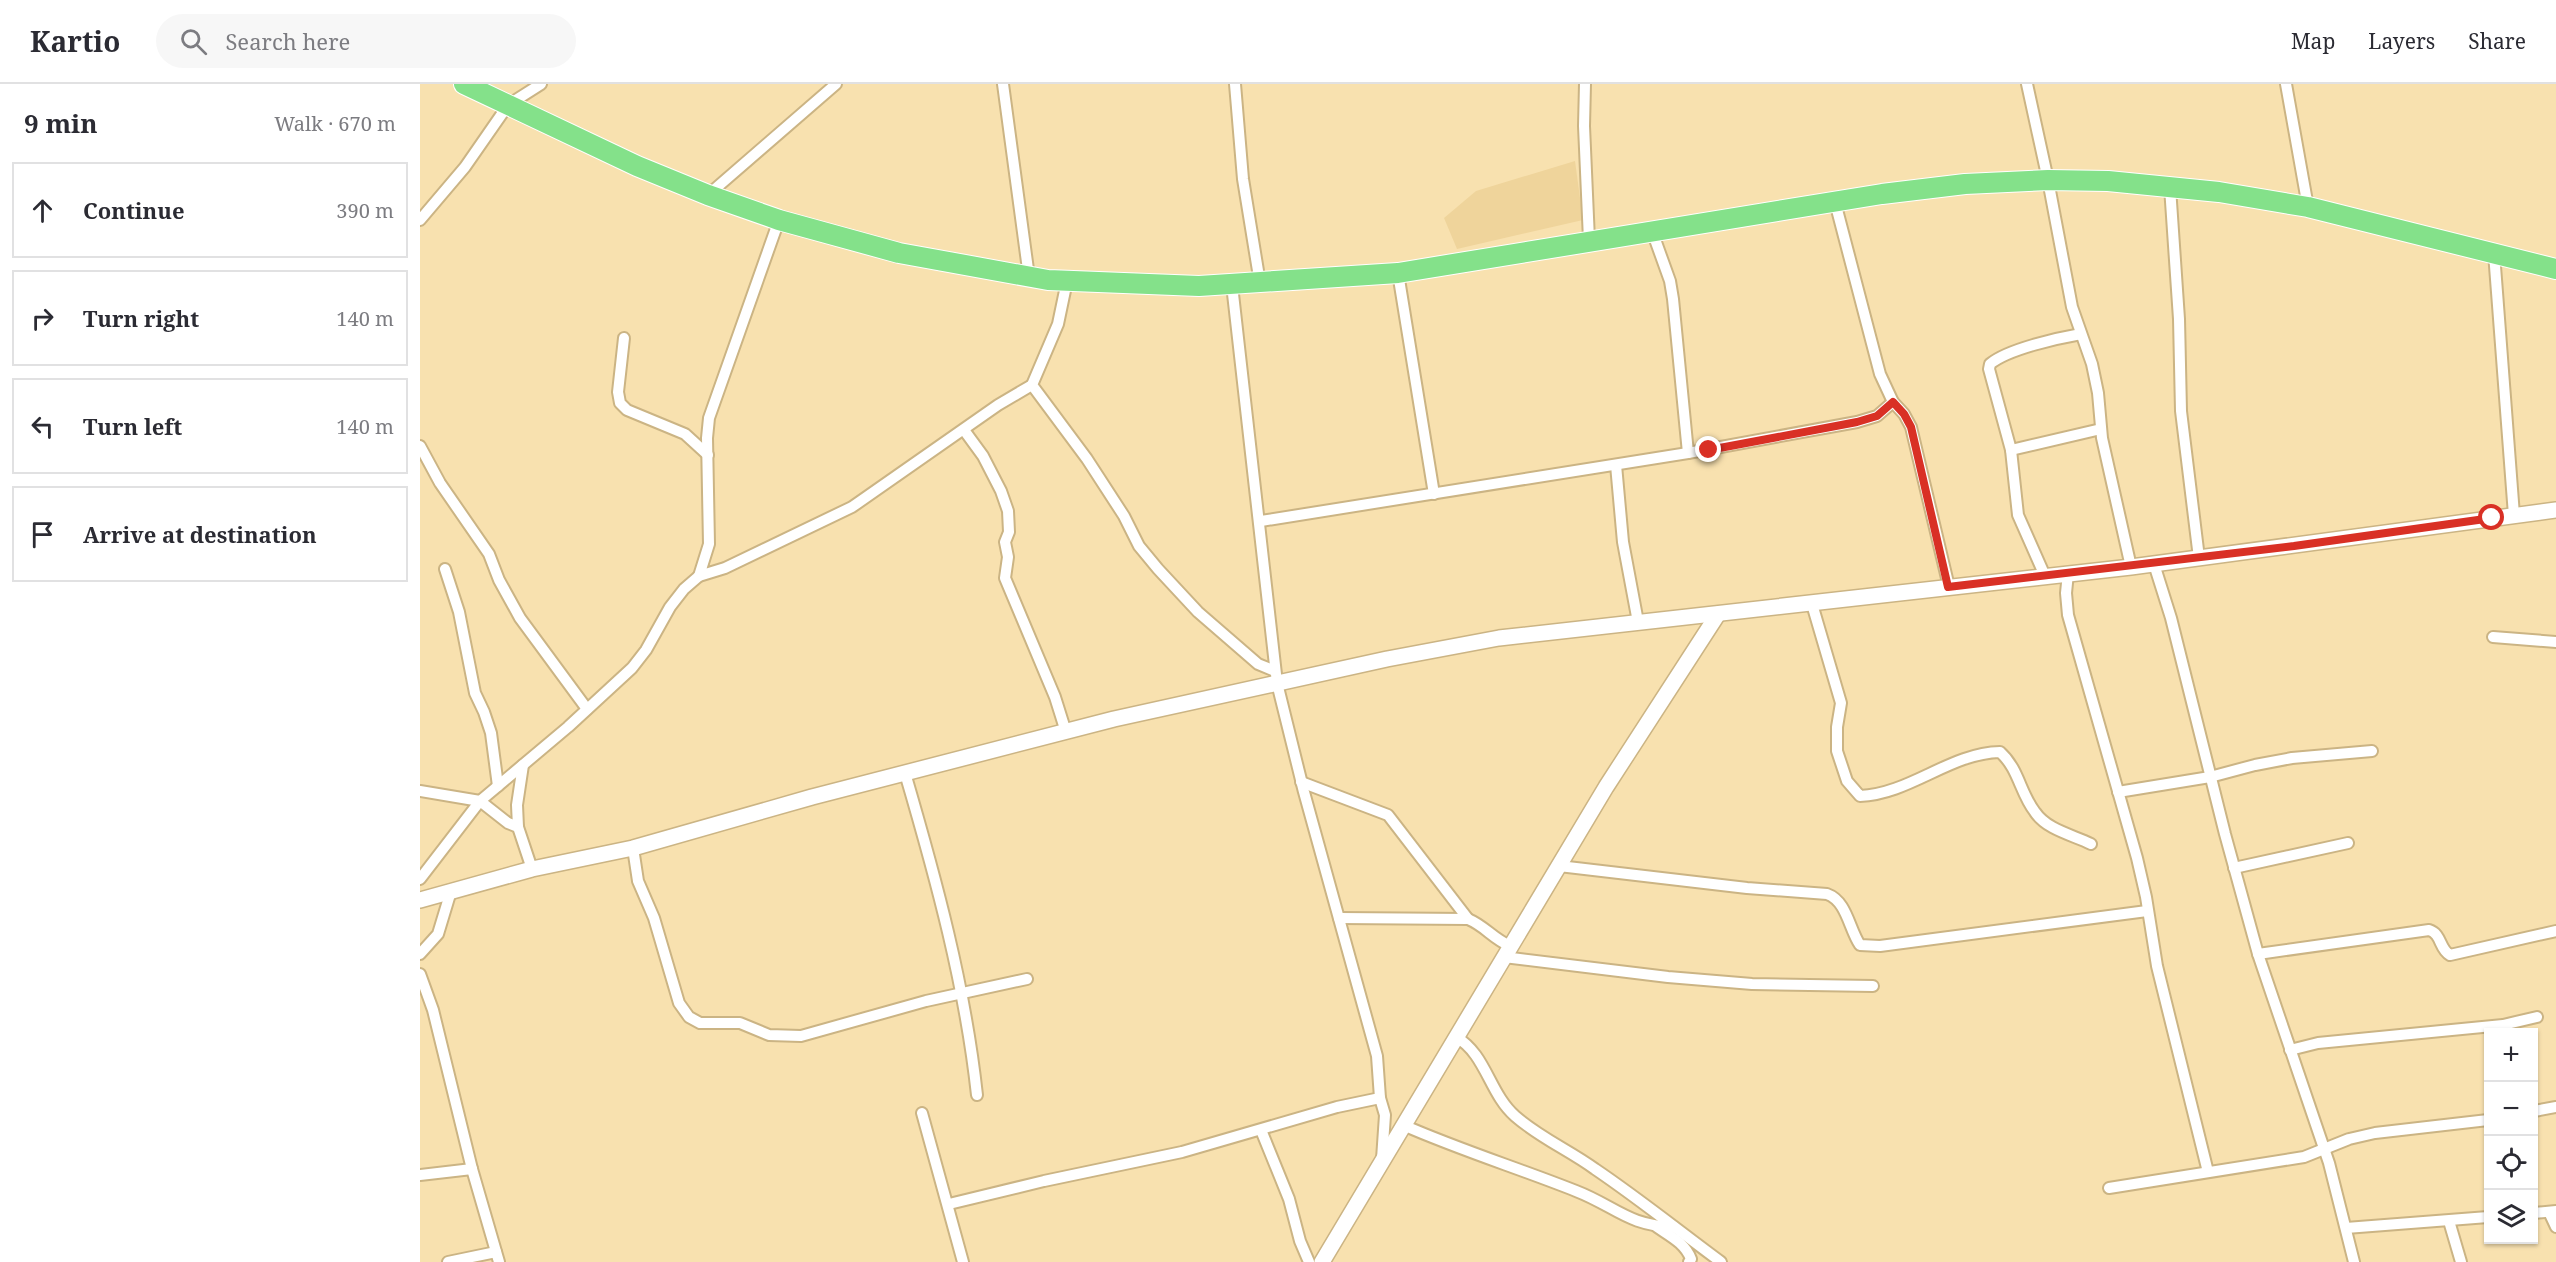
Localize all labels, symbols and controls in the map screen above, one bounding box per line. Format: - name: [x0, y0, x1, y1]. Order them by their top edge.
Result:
- search box: [156, 14, 576, 68]
- text: Kartio: [30, 22, 120, 60]
- icon: search: [177, 25, 210, 58]
- text: Search here: [225, 26, 350, 56]
- text: Map: [2291, 27, 2335, 55]
- text: Layers: [2368, 27, 2435, 55]
- text: Share: [2468, 27, 2526, 55]
- text: 9 min: [24, 105, 98, 141]
- text: Walk · 670 m: [274, 110, 396, 137]
- icon: ahead: [26, 194, 59, 227]
- text: Continue: [83, 195, 185, 225]
- text: 390 m: [336, 197, 394, 224]
- icon: right: [26, 302, 59, 335]
- text: Turn right: [83, 303, 199, 333]
- text: 140 m: [336, 305, 394, 332]
- icon: left: [26, 410, 59, 443]
- text: Turn left: [83, 411, 182, 441]
- text: 140 m: [336, 413, 394, 440]
- route end: [1695, 436, 1721, 462]
- route start: [2478, 504, 2504, 530]
- icon: arrive: [26, 518, 59, 551]
- text: Arrive at destination: [83, 519, 317, 549]
- map controls: [2484, 1028, 2538, 1244]
- button: +: [2484, 1028, 2538, 1082]
- button: −: [2484, 1082, 2538, 1136]
- button: locate: [2484, 1136, 2538, 1190]
- button: layers: [2484, 1190, 2538, 1244]

